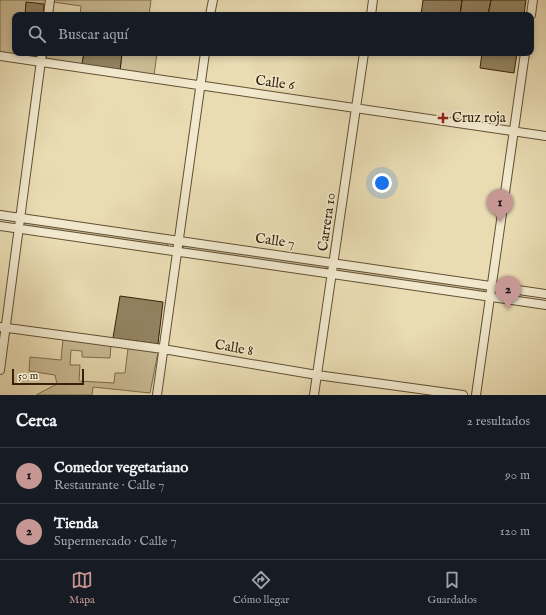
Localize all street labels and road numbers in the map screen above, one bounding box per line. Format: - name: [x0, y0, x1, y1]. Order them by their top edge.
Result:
- street label: Calle 6: [254, 71, 297, 95]
- street label: Carrera 10: [314, 191, 340, 252]
- street label: Calle 7: [254, 229, 296, 253]
- street label: Calle 8: [213, 336, 255, 360]

